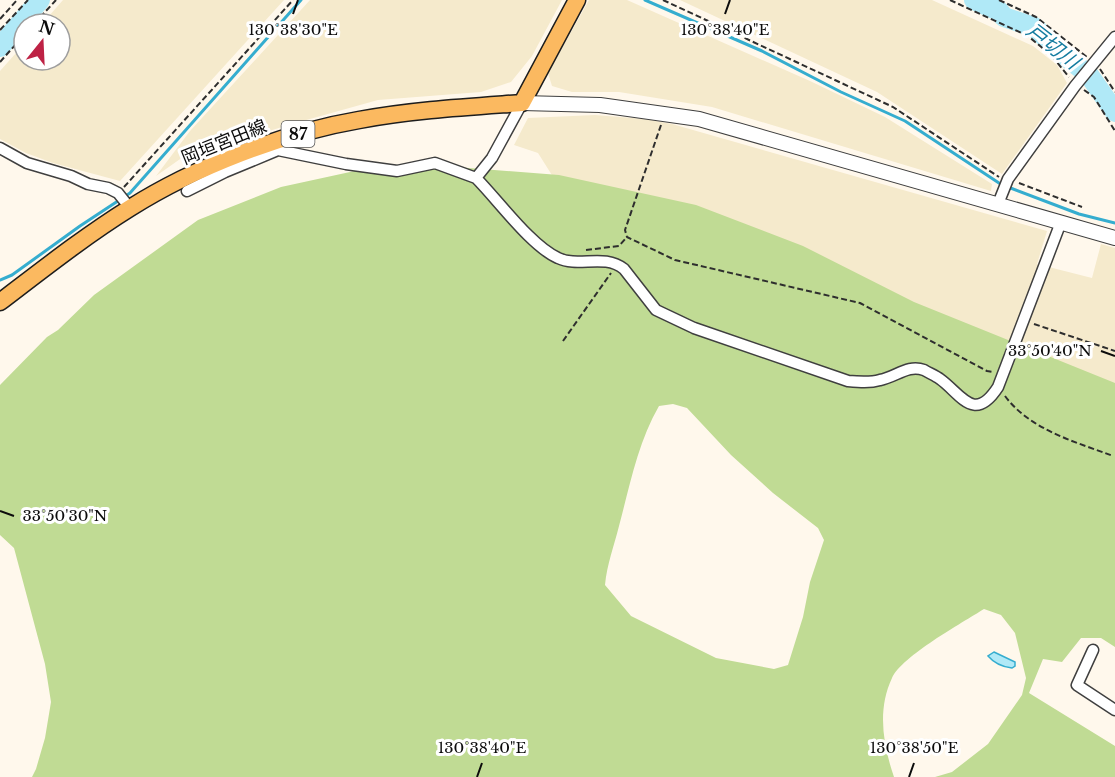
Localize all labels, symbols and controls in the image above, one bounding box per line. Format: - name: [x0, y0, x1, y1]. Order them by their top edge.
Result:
- north arrow: [12, 12, 72, 72]
- text: N: [36, 16, 57, 40]
- water label: 戸切川: [1022, 18, 1086, 75]
- text: 130°38'30"E: [248, 20, 338, 39]
- text: 130°38'40"E: [681, 20, 769, 39]
- street label: 岡垣宮田線: [178, 115, 270, 169]
- road number: 87: [282, 121, 314, 147]
- text: 33°50'40"N: [1008, 341, 1092, 360]
- text: 33°50'30"N: [23, 506, 107, 525]
- text: 130°38'40"E: [438, 738, 526, 757]
- text: 130°38'50"E: [870, 738, 958, 757]

